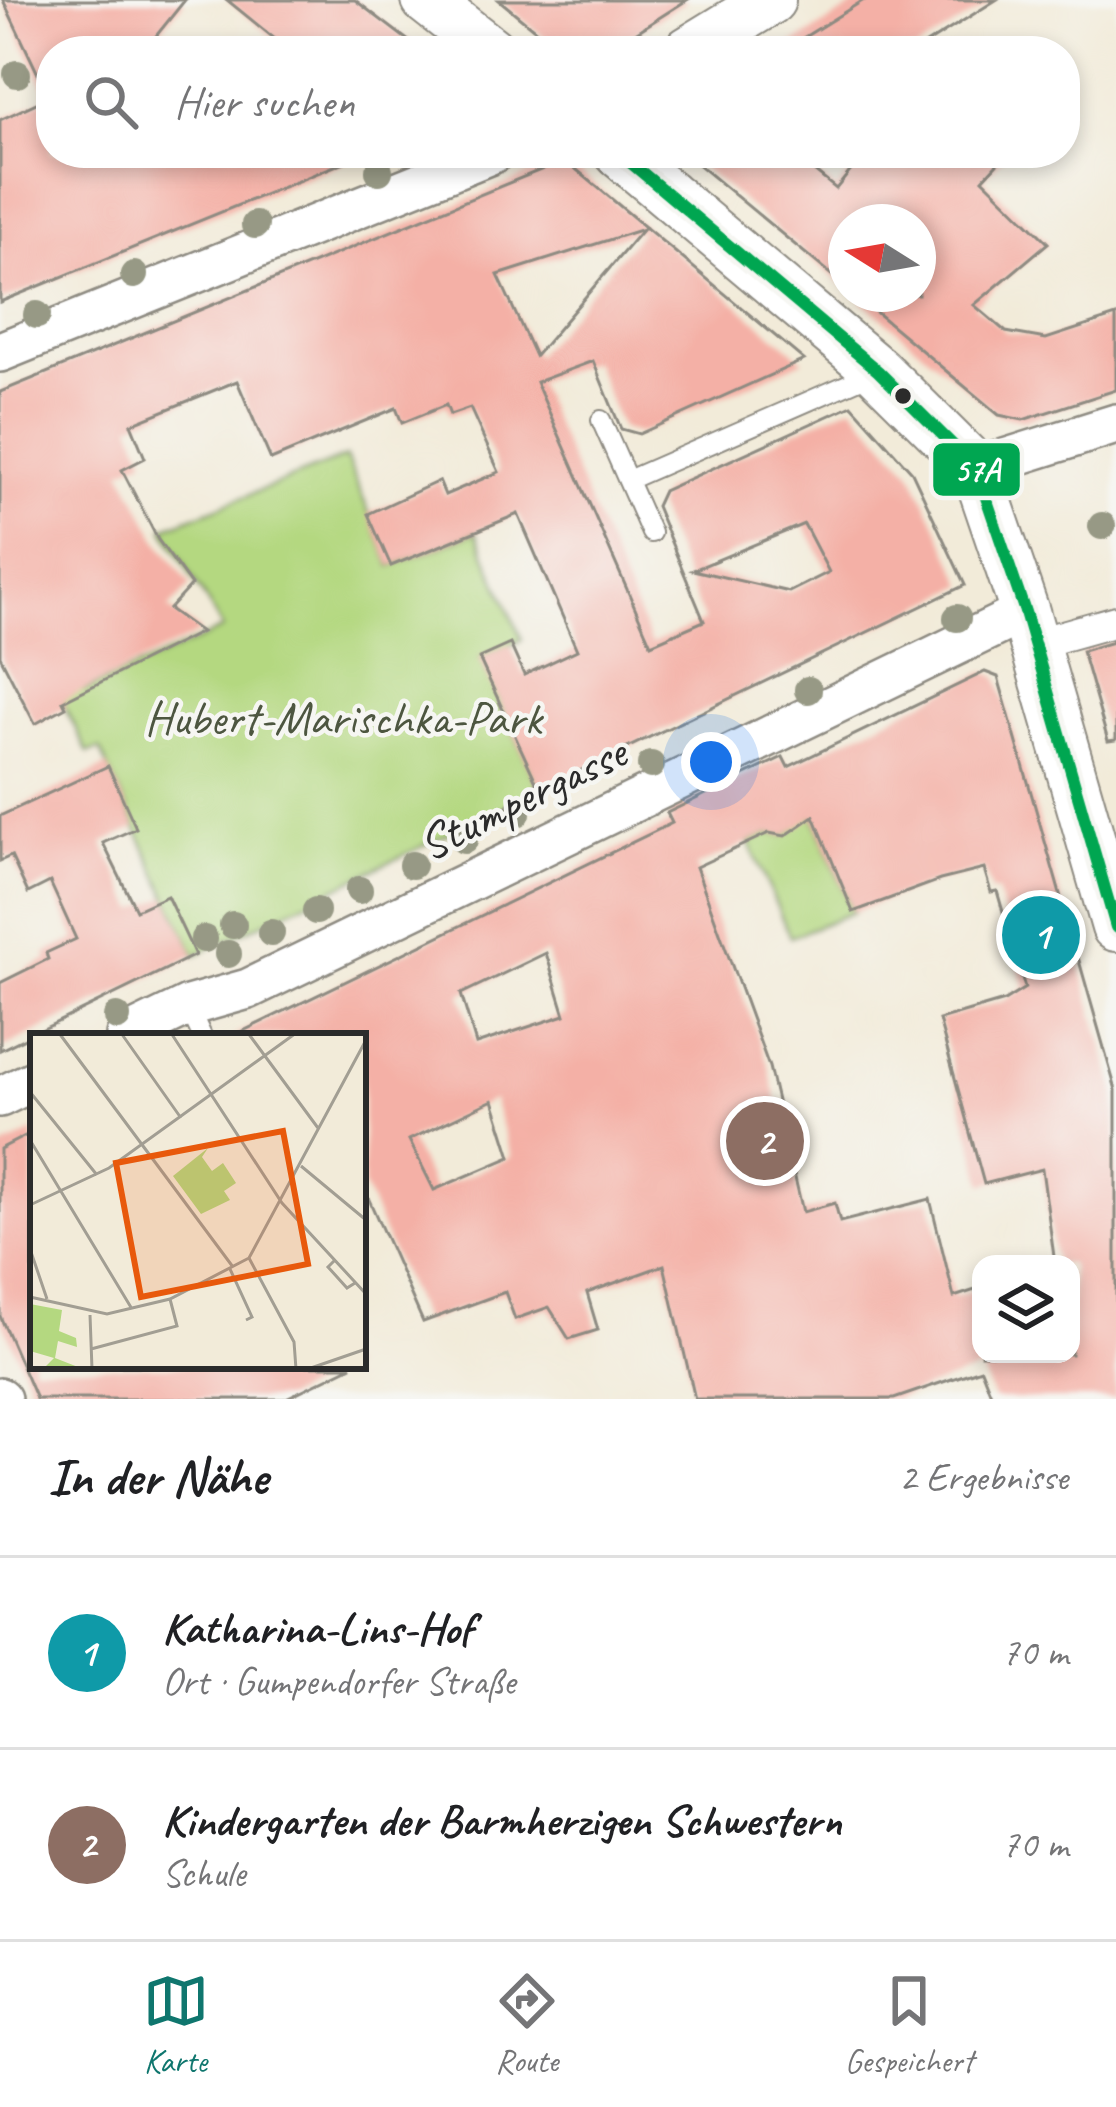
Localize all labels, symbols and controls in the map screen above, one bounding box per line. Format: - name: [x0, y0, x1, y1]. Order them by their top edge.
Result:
- search box: [36, 36, 1080, 168]
- icon: search: [78, 69, 144, 135]
- text: Hier suchen: [174, 74, 354, 131]
- north arrow: [828, 204, 936, 312]
- unlabelled marker: [892, 385, 914, 407]
- line badge: 57A: [931, 441, 1022, 498]
- text: 57A: [954, 449, 1002, 491]
- park label: Hubert-Marischka-Park: [145, 688, 545, 748]
- street label: Stumpergasse: [408, 721, 639, 874]
- your location: [681, 732, 741, 792]
- pin: 1: [1002, 890, 1080, 980]
- inset map: [30, 1033, 366, 1369]
- pin: 2: [726, 1096, 804, 1186]
- map controls: [972, 1255, 1080, 1363]
- button: layers: [972, 1255, 1080, 1363]
- text: In der Nähe: [48, 1445, 267, 1509]
- text: 2 Ergebnisse: [899, 1453, 1068, 1502]
- text: Katharina-Lins-Hof: [162, 1600, 473, 1657]
- text: 1: [78, 1628, 96, 1677]
- text: 70 m: [1002, 1628, 1068, 1677]
- text: Ort · Gumpendorfer Straße: [162, 1657, 515, 1706]
- text: Kindergarten der Barmherzigen Schwestern: [162, 1792, 842, 1849]
- text: 2: [78, 1820, 96, 1869]
- text: 70 m: [1002, 1820, 1068, 1869]
- text: Schule: [162, 1849, 245, 1898]
- tab: Karte: [143, 1968, 209, 2082]
- tab: Route: [494, 1968, 560, 2082]
- tab: Gespeichert: [845, 1968, 973, 2082]

